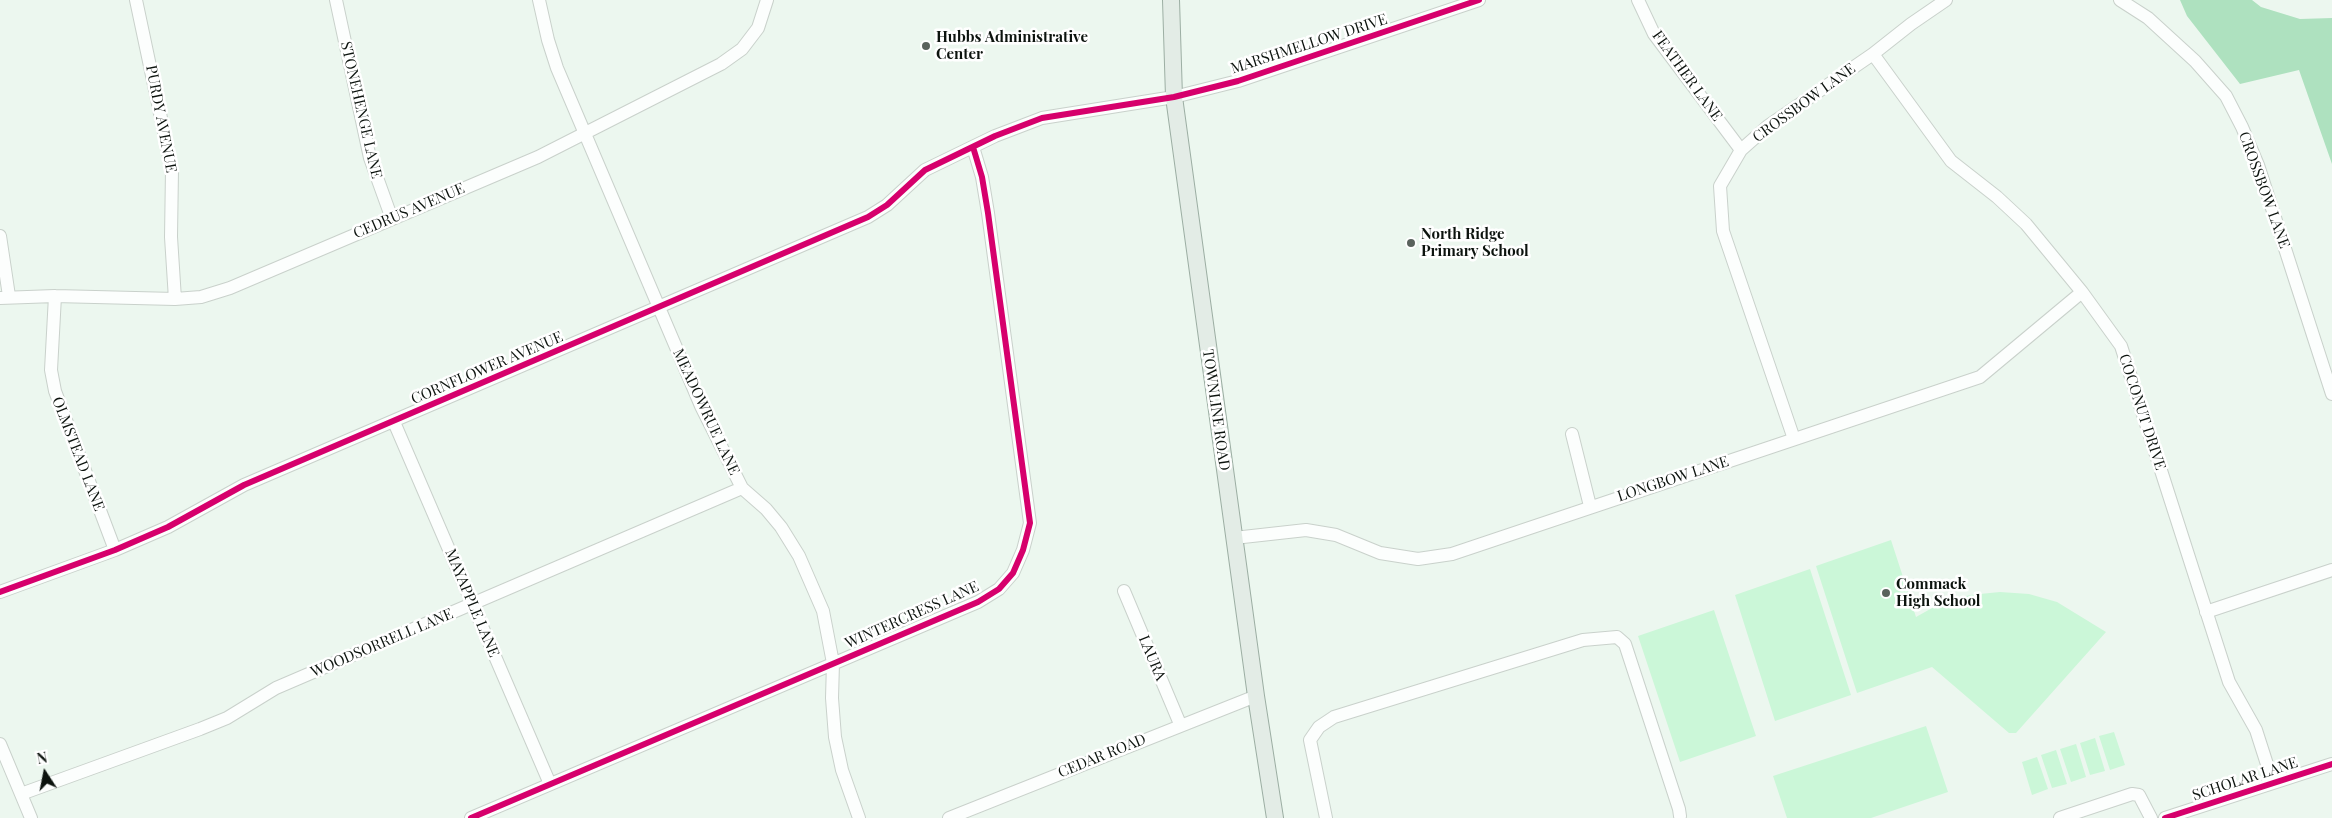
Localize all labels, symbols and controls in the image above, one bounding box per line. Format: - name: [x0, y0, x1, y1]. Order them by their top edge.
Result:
- street label: MARSHMELLOW DRIVE: [1228, 10, 1390, 78]
- street label: FEATHER LANE: [1648, 27, 1726, 125]
- place label: Hubbs Administrative Center: [936, 28, 1088, 63]
- street label: STONEHENGE LANE: [336, 40, 386, 180]
- marker: Hubbs Administrative Center: [920, 40, 932, 52]
- street label: CROSSBOW LANE: [1749, 60, 1859, 146]
- street label: PURDY AVENUE: [142, 64, 180, 174]
- street label: CROSSBOW LANE: [2235, 129, 2293, 251]
- street label: CEDRUS AVENUE: [351, 179, 467, 243]
- place label: North Ridge Primary School: [1421, 225, 1529, 260]
- marker: North Ridge Primary School: [1405, 237, 1417, 249]
- street label: CORNFLOWER AVENUE: [408, 328, 566, 408]
- street label: MEADOWRUE LANE: [669, 346, 743, 478]
- street label: TOWNLINE ROAD: [1199, 348, 1233, 472]
- street label: COCONUT DRIVE: [2115, 352, 2169, 472]
- street label: OLMSTEAD LANE: [48, 394, 108, 514]
- street label: LONGBOW LANE: [1615, 452, 1731, 506]
- street label: MAYAPPLE LANE: [441, 546, 503, 660]
- place label: Commack High School: [1896, 575, 1980, 610]
- street label: WINTERCRESS LANE: [842, 577, 982, 653]
- marker: Commack High School: [1880, 587, 1892, 599]
- street label: WOODSORRELL LANE: [308, 605, 456, 681]
- street label: LAURA: [1134, 633, 1170, 683]
- street label: CEDAR ROAD: [1055, 730, 1149, 782]
- text: N: [35, 747, 49, 768]
- north arrow: [20, 748, 70, 798]
- street label: SCHOLAR LANE: [2190, 753, 2300, 805]

